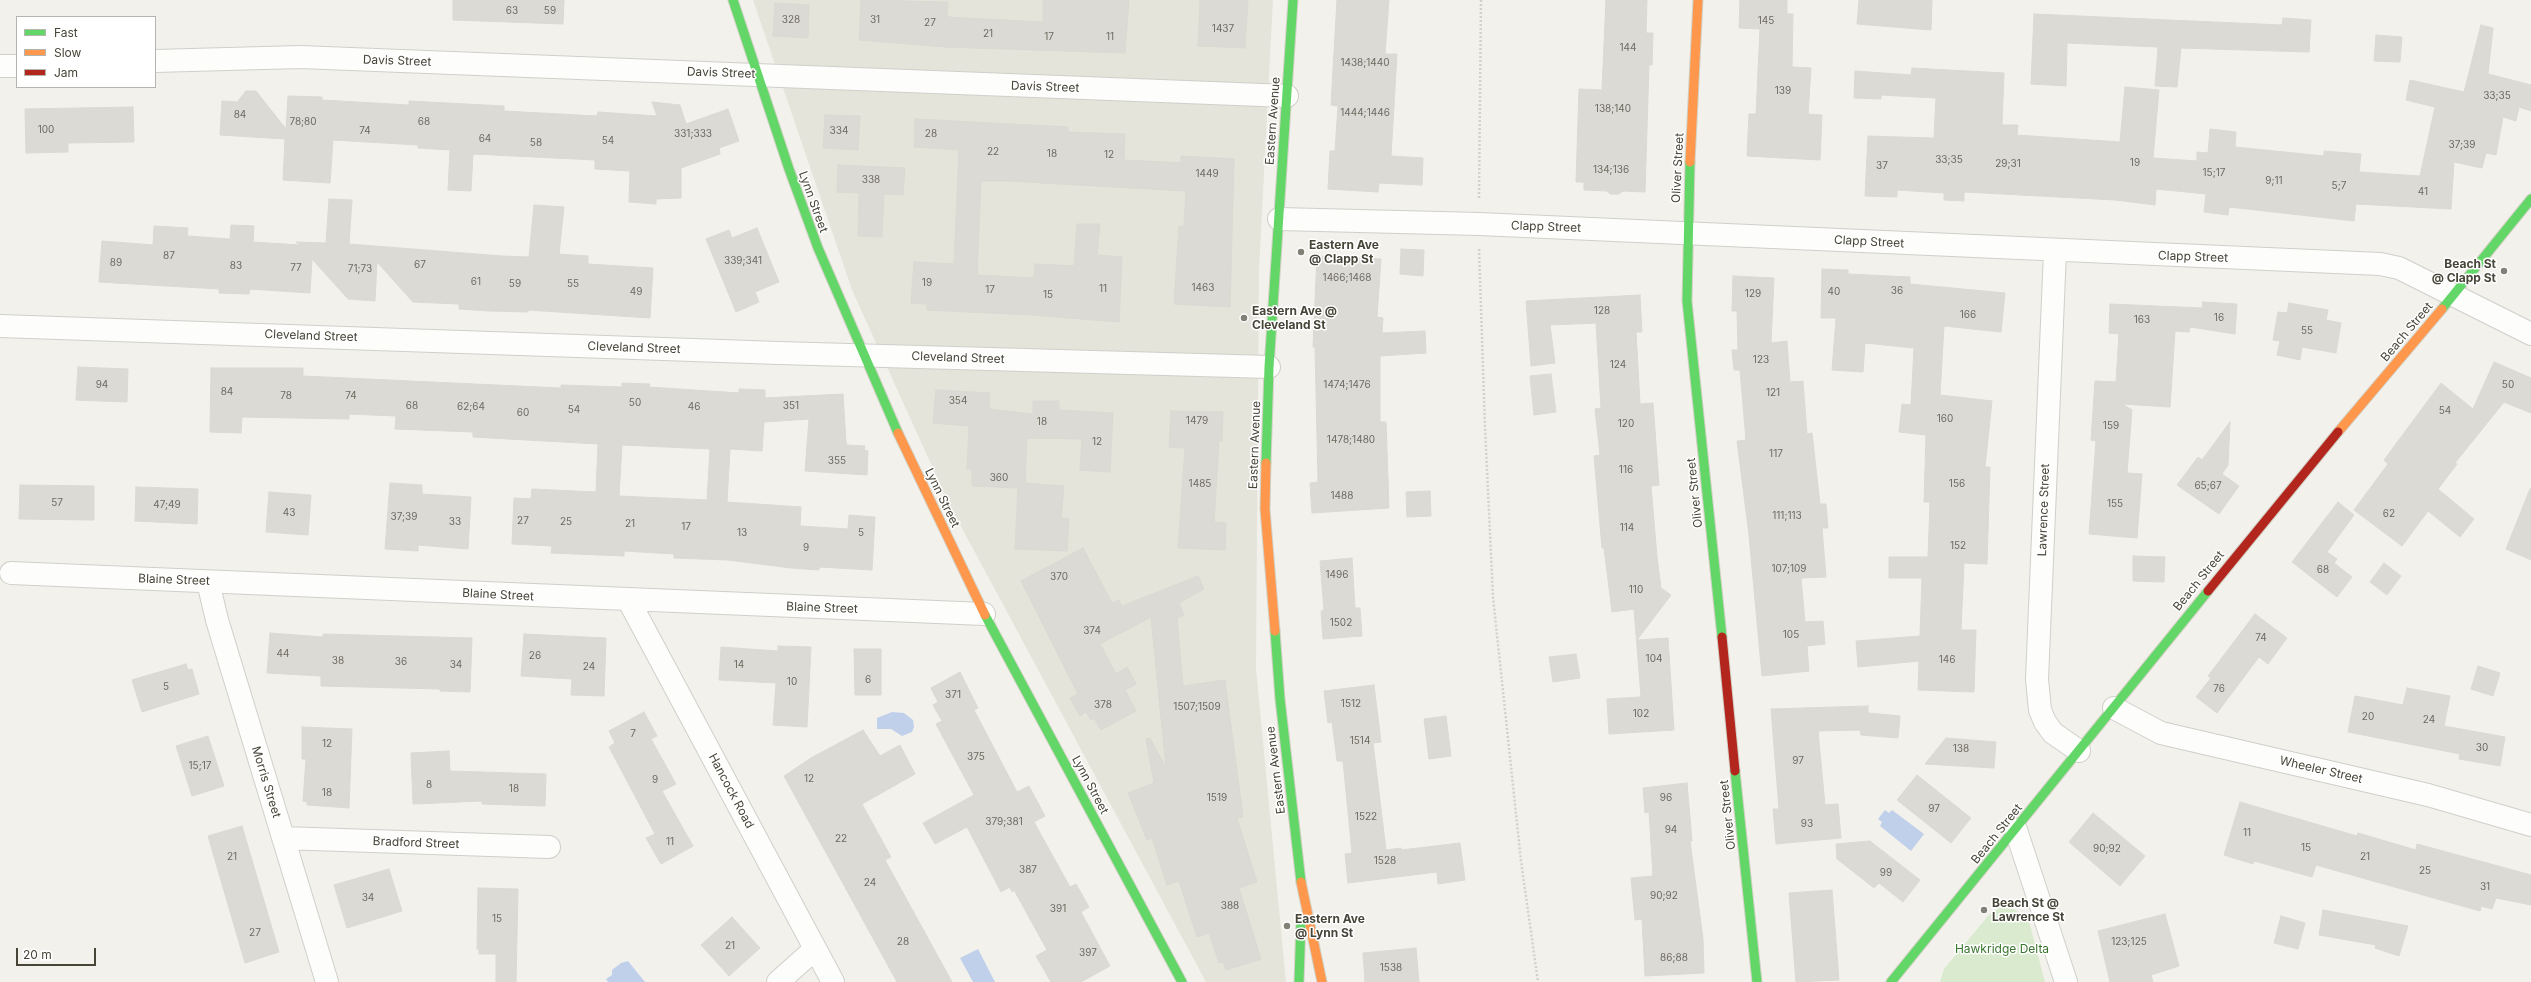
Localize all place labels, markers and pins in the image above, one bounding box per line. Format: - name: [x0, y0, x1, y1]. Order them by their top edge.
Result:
- place label: Eastern Ave @ Clapp St: [1309, 238, 1379, 266]
- marker: Eastern Ave @ Clapp St: [1296, 247, 1306, 257]
- place label: Beach St @ Clapp St: [2432, 257, 2496, 285]
- marker: Beach St @ Clapp St: [2499, 266, 2509, 276]
- place label: Eastern Ave @ Cleveland St: [1252, 304, 1337, 332]
- marker: Eastern Ave @ Cleveland St: [1239, 313, 1249, 323]
- place label: Beach St @ Lawrence St: [1992, 896, 2064, 924]
- marker: Beach St @ Lawrence St: [1979, 905, 1989, 915]
- place label: Eastern Ave @ Lynn St: [1295, 912, 1365, 940]
- marker: Eastern Ave @ Lynn St: [1282, 921, 1292, 931]

